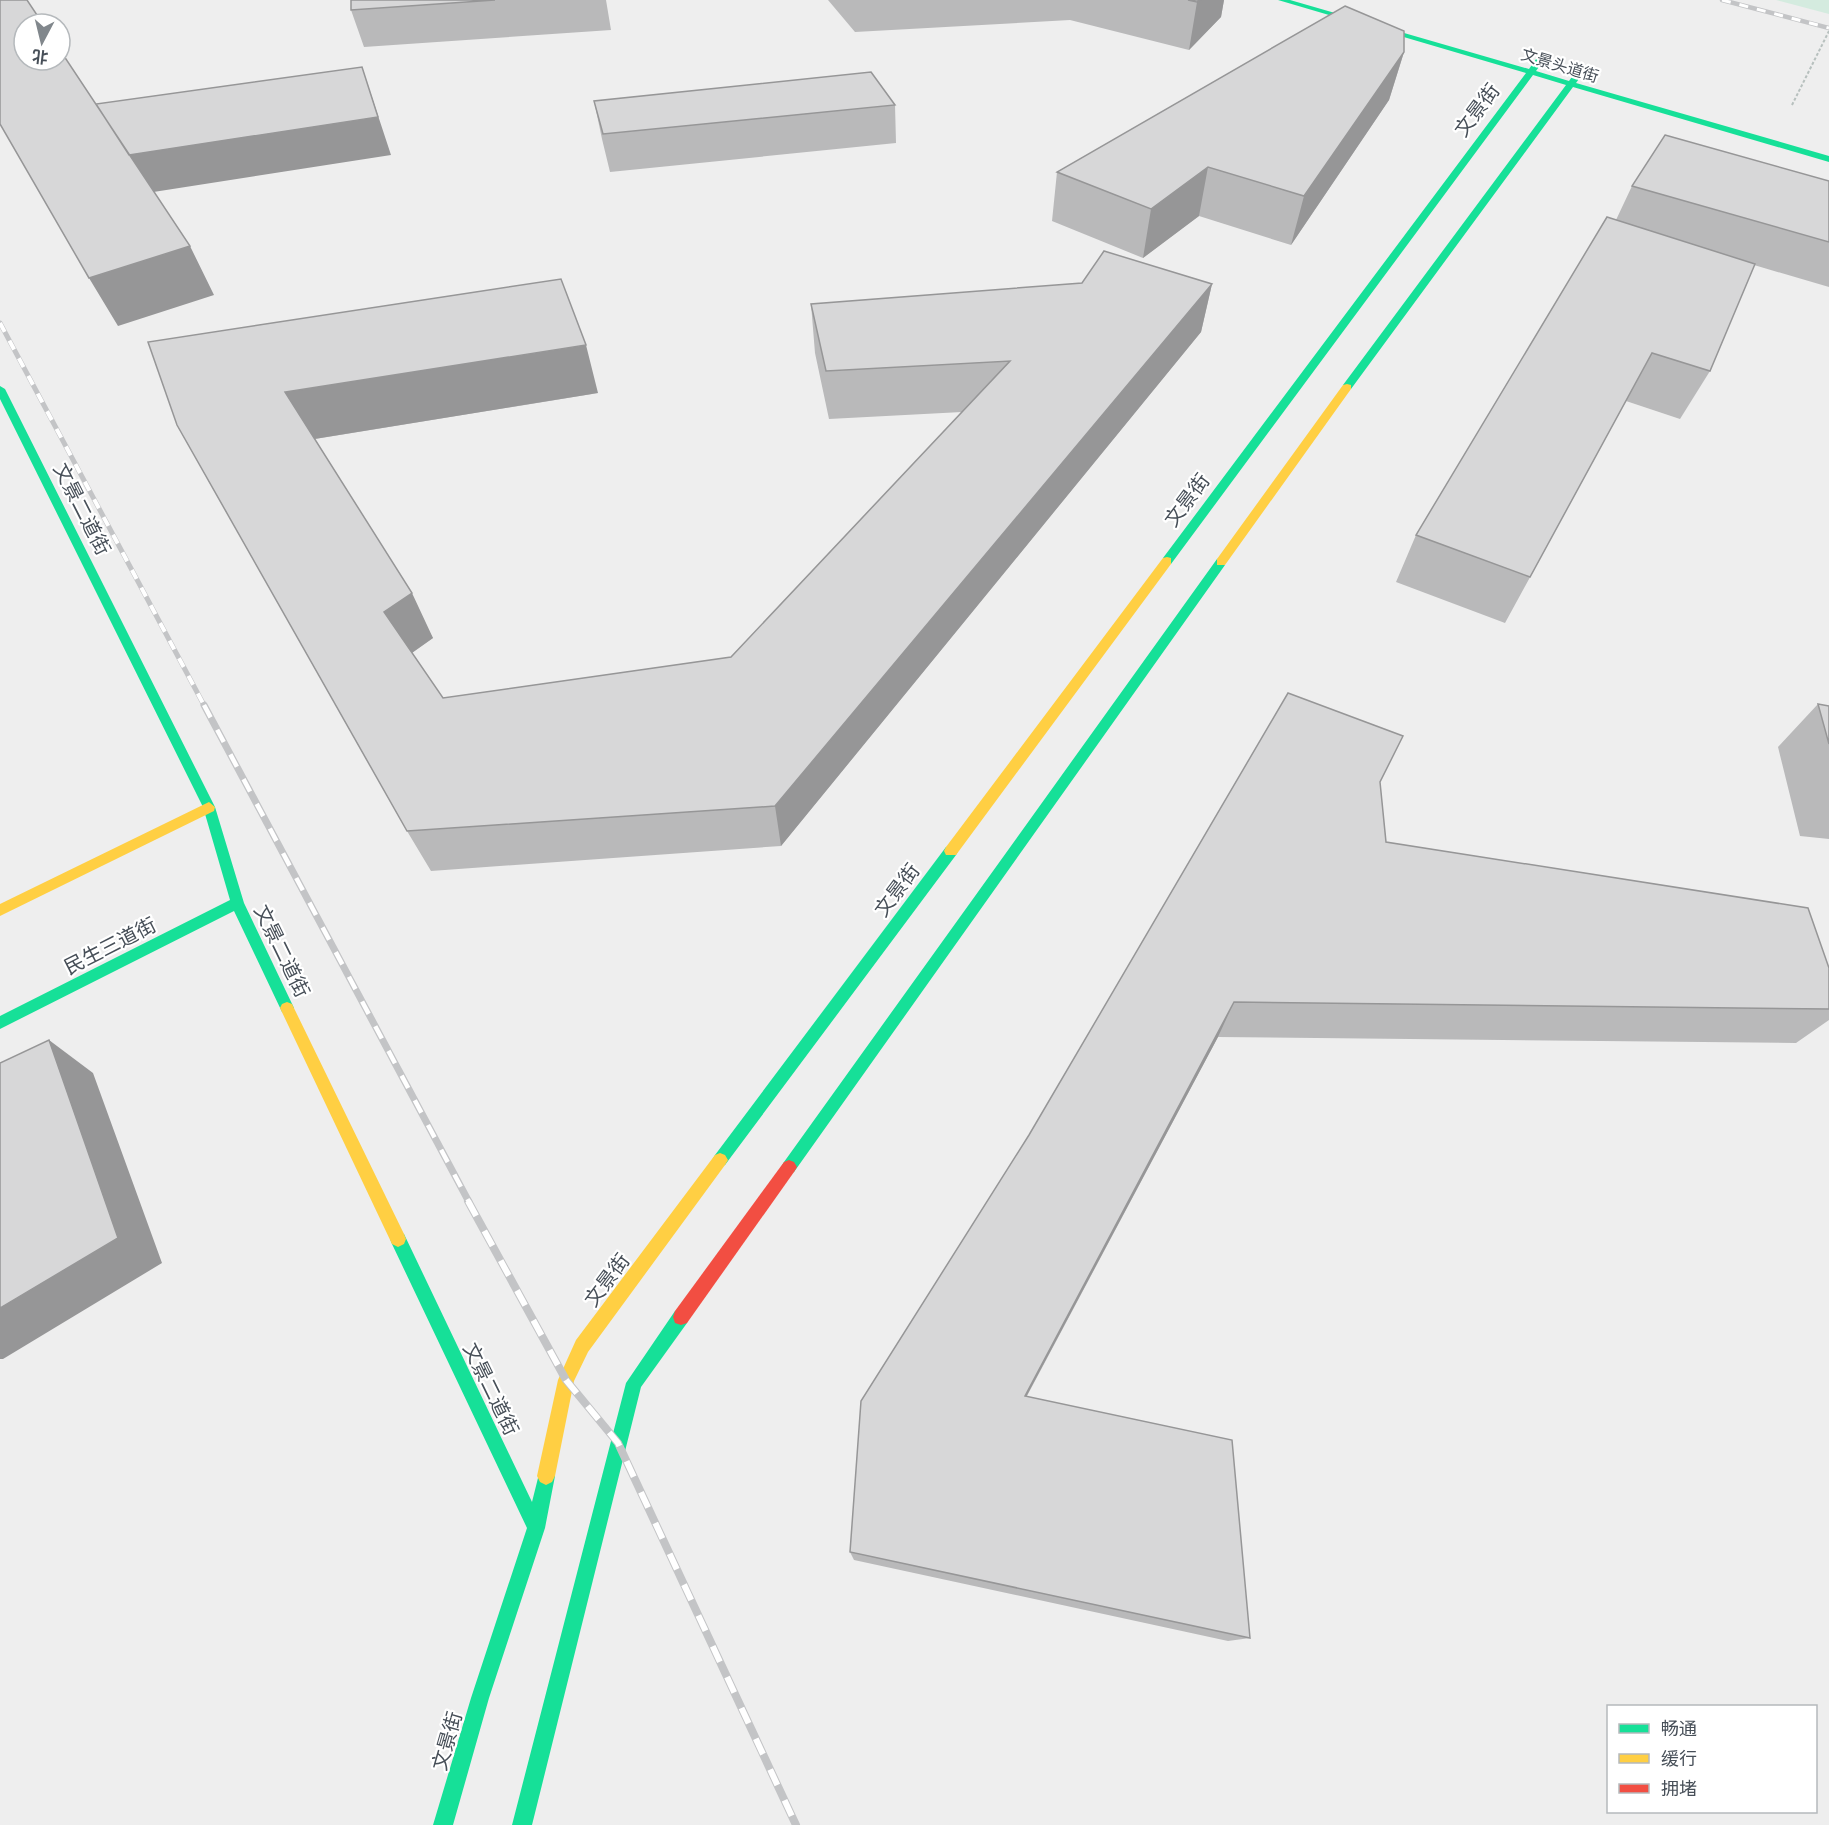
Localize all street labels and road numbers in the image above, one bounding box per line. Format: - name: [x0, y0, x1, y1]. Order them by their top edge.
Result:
- street label: 文景头道街: [1519, 44, 1601, 86]
- street label: 文景街: [1449, 78, 1505, 142]
- street label: 文景二道街: [48, 459, 116, 559]
- street label: 文景街: [1159, 468, 1215, 532]
- street label: 文景街: [869, 858, 925, 922]
- street label: 文景二道街: [248, 900, 316, 1002]
- street label: 民生三道街: [60, 912, 160, 980]
- street label: 文景街: [579, 1248, 635, 1312]
- street label: 文景二道街: [457, 1338, 525, 1440]
- street label: 文景街: [426, 1709, 468, 1773]

